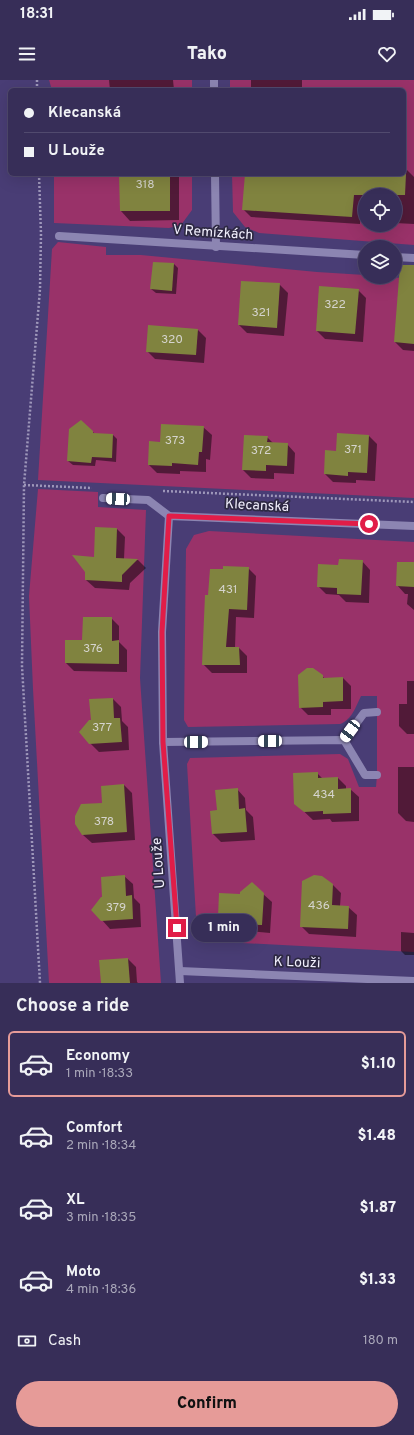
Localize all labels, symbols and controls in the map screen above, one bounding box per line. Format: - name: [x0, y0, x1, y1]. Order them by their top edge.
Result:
- text: 18:31: [20, 5, 54, 24]
- icon: menu: [16, 43, 38, 65]
- text: Tako: [187, 43, 227, 66]
- icon: heart: [376, 43, 398, 65]
- text: Klecanská: [48, 104, 121, 123]
- text: U Louže: [48, 142, 105, 161]
- house number: 318: [135, 177, 155, 193]
- map controls: [358, 188, 402, 284]
- button: locate: [358, 188, 402, 232]
- street label: V Remízkách: [172, 222, 254, 244]
- button: layers: [358, 240, 402, 284]
- house number: 322: [324, 297, 346, 313]
- house number: 321: [252, 305, 270, 321]
- house number: 320: [161, 332, 183, 348]
- house number: 373: [165, 433, 185, 449]
- house number: 371: [344, 442, 362, 458]
- house number: 372: [251, 443, 271, 459]
- car: [106, 492, 130, 506]
- street label: Klecanská: [224, 496, 290, 516]
- route start: [360, 515, 378, 533]
- house number: 431: [218, 582, 238, 598]
- house number: 376: [83, 641, 103, 657]
- car: [338, 718, 362, 744]
- house number: 377: [92, 720, 112, 736]
- car: [258, 735, 282, 747]
- car: [184, 736, 208, 748]
- house number: 434: [313, 787, 335, 803]
- house number: 378: [94, 814, 114, 830]
- street label: U Louže: [149, 837, 169, 889]
- house number: 436: [308, 898, 330, 914]
- house number: 379: [106, 900, 126, 916]
- callout: 1 min: [191, 914, 257, 942]
- route end: [168, 919, 186, 937]
- text: 1 min: [208, 920, 240, 936]
- street label: K Louži: [273, 954, 321, 972]
- text: Choose a ride: [16, 995, 129, 1018]
- icon: car: [18, 1046, 54, 1082]
- text: Economy: [66, 1047, 130, 1066]
- text: $1.10: [361, 1055, 396, 1074]
- text: 1 min · 18:33: [66, 1066, 133, 1082]
- icon: car: [18, 1118, 54, 1154]
- text: Comfort: [66, 1119, 123, 1138]
- text: $1.48: [358, 1127, 396, 1146]
- text: 2 min · 18:34: [66, 1138, 136, 1154]
- icon: car: [18, 1190, 54, 1226]
- text: XL: [66, 1191, 84, 1210]
- text: $1.87: [360, 1199, 396, 1218]
- text: 3 min · 18:35: [66, 1210, 136, 1226]
- icon: car: [18, 1262, 54, 1298]
- text: Moto: [66, 1263, 101, 1282]
- text: $1.33: [359, 1271, 396, 1290]
- text: 4 min · 18:36: [66, 1282, 136, 1298]
- icon: cash: [16, 1330, 38, 1352]
- text: Cash: [48, 1332, 81, 1351]
- text: 180 m: [363, 1333, 398, 1349]
- button: Confirm: [16, 1381, 398, 1427]

